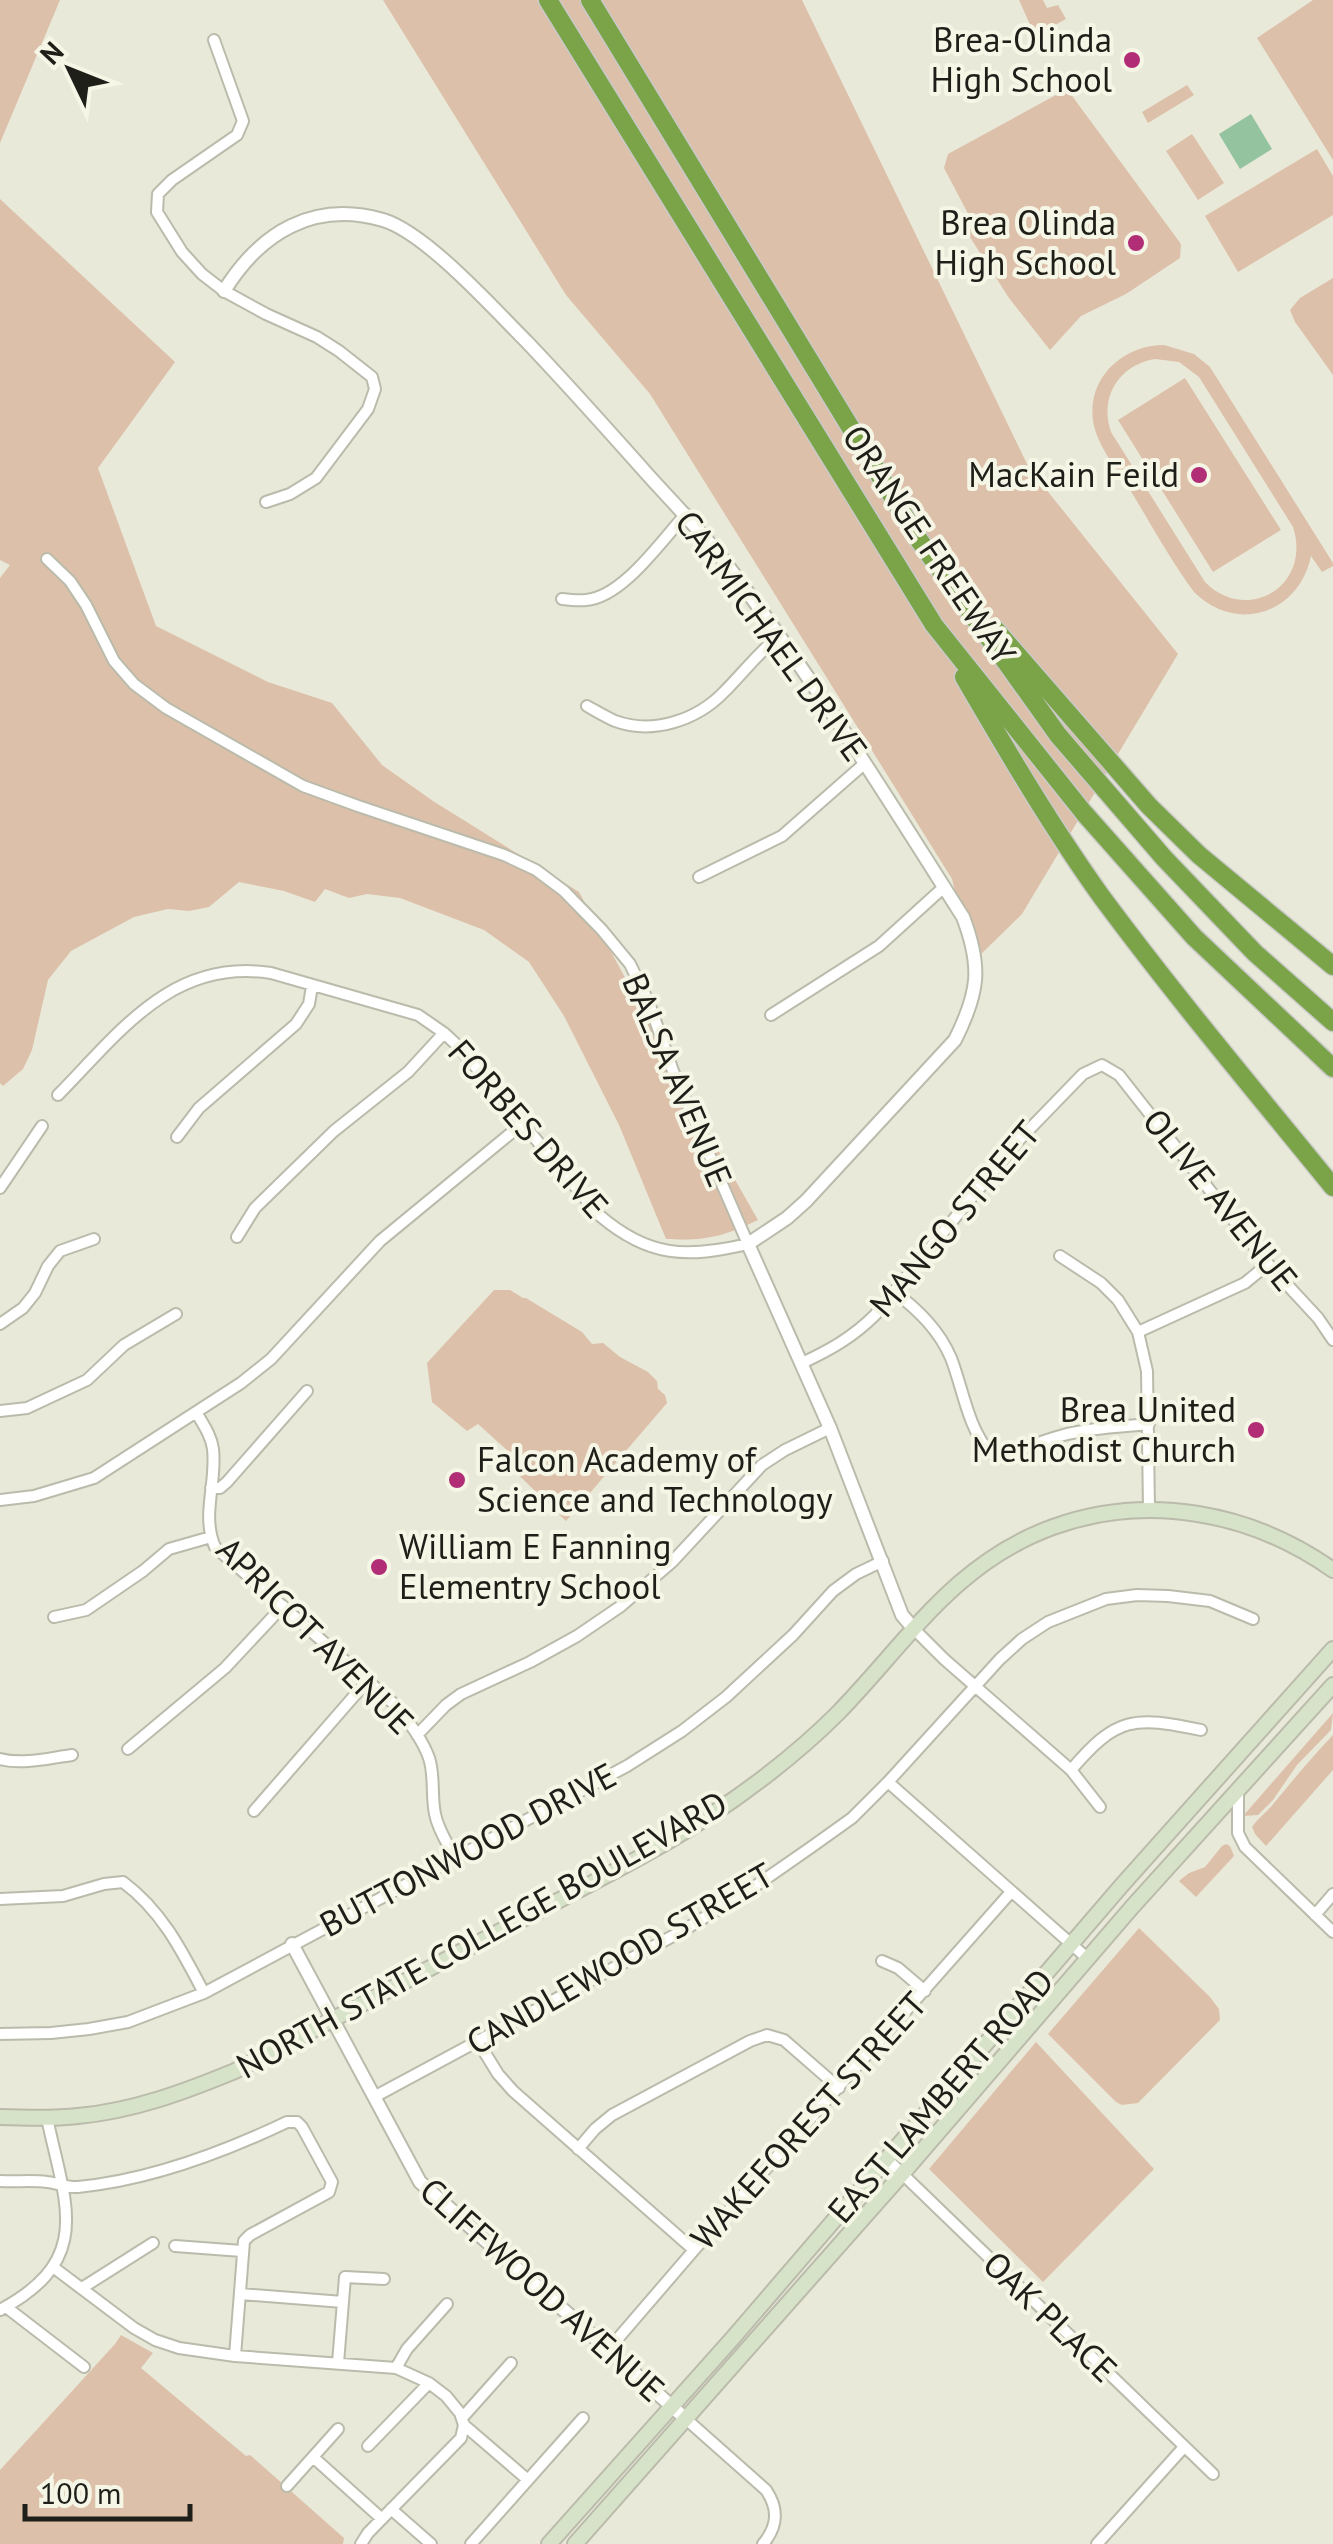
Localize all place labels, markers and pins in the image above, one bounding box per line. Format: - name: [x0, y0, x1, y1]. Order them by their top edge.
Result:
- place label: Brea-Olinda High School: [931, 16, 1112, 102]
- marker: Brea-Olinda High School: [1121, 49, 1143, 71]
- place label: Brea Olinda High School: [935, 199, 1116, 285]
- marker: Brea Olinda High School: [1125, 232, 1147, 254]
- place label: MacKain Feild: [968, 451, 1179, 497]
- marker: MacKain Feild: [1188, 464, 1210, 486]
- place label: Brea United Methodist Church: [972, 1386, 1236, 1472]
- marker: Brea United Methodist Church: [1245, 1419, 1267, 1441]
- place label: Falcon Academy of Science and Technology: [477, 1436, 833, 1522]
- marker: Falcon Academy of Science and Technology: [446, 1469, 468, 1491]
- place label: William E Fanning Elementry School: [399, 1523, 671, 1609]
- marker: William E Fanning Elementry School: [368, 1556, 390, 1578]

